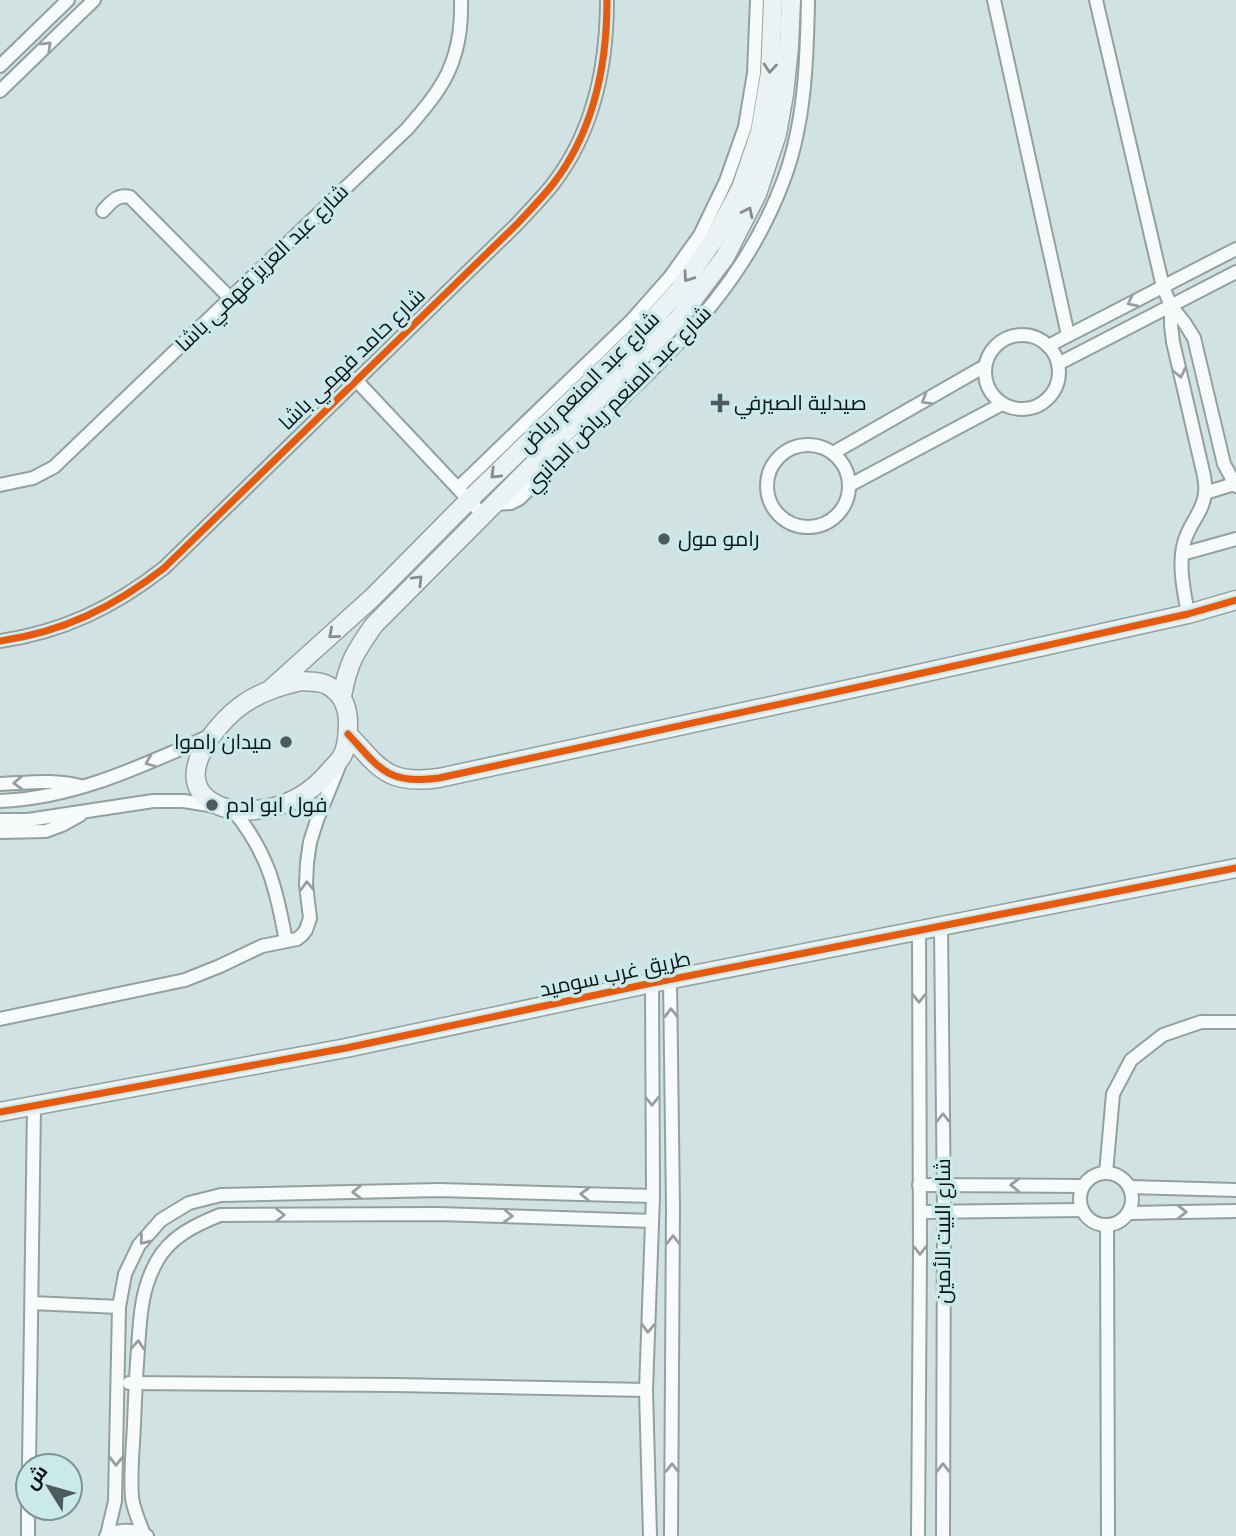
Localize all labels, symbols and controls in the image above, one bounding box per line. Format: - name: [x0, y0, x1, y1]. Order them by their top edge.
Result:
- one-way arrow: [39, 41, 52, 54]
- one-way arrow: [763, 63, 778, 74]
- street label: شارع عبد العزيز فهمي باشا: [170, 179, 356, 360]
- one-way arrow: [740, 207, 754, 219]
- one-way arrow: [684, 269, 696, 282]
- street label: شارع حامد فهمي باشا: [273, 283, 433, 438]
- one-way arrow: [1127, 294, 1139, 308]
- street label: شارع عبد المنعم رياض الجانبي: [519, 300, 719, 500]
- street label: شارع عبد المنعم رياض: [513, 306, 666, 459]
- one-way arrow: [1172, 367, 1186, 379]
- place label: صيدلية الصيرفي: [734, 390, 867, 419]
- one-way arrow: [921, 392, 933, 405]
- marker: صيدلية الصيرفي: [712, 395, 728, 411]
- one-way arrow: [490, 466, 503, 479]
- place label: رامو مول: [678, 526, 760, 552]
- marker: رامو مول: [656, 531, 672, 547]
- one-way arrow: [409, 575, 422, 588]
- one-way arrow: [328, 626, 341, 638]
- place label: ميدان راموا: [174, 729, 272, 755]
- marker: ميدان راموا: [278, 734, 294, 750]
- one-way arrow: [144, 754, 156, 768]
- one-way arrow: [12, 776, 23, 791]
- place label: فول ابو ادم: [226, 792, 327, 819]
- marker: فول ابو ادم: [204, 797, 220, 813]
- one-way arrow: [300, 880, 315, 891]
- street label: طريق غرب سوميد: [537, 945, 693, 1003]
- one-way arrow: [911, 994, 927, 1004]
- one-way arrow: [663, 1007, 679, 1018]
- one-way arrow: [644, 1096, 660, 1106]
- one-way arrow: [935, 1112, 951, 1123]
- street label: شارع البيت الأمين: [930, 1158, 957, 1304]
- one-way arrow: [1009, 1177, 1020, 1193]
- one-way arrow: [352, 1184, 362, 1200]
- one-way arrow: [579, 1187, 590, 1202]
- one-way arrow: [1177, 1204, 1188, 1219]
- one-way arrow: [276, 1207, 286, 1223]
- one-way arrow: [503, 1209, 514, 1224]
- one-way arrow: [140, 1232, 153, 1244]
- one-way arrow: [665, 1235, 681, 1245]
- one-way arrow: [912, 1246, 928, 1256]
- one-way arrow: [641, 1323, 656, 1334]
- one-way arrow: [131, 1339, 146, 1350]
- north arrow: [14, 1452, 84, 1522]
- one-way arrow: [108, 1456, 123, 1467]
- text: ش: [19, 1460, 52, 1494]
- one-way arrow: [664, 1462, 680, 1473]
- one-way arrow: [935, 1462, 951, 1473]

